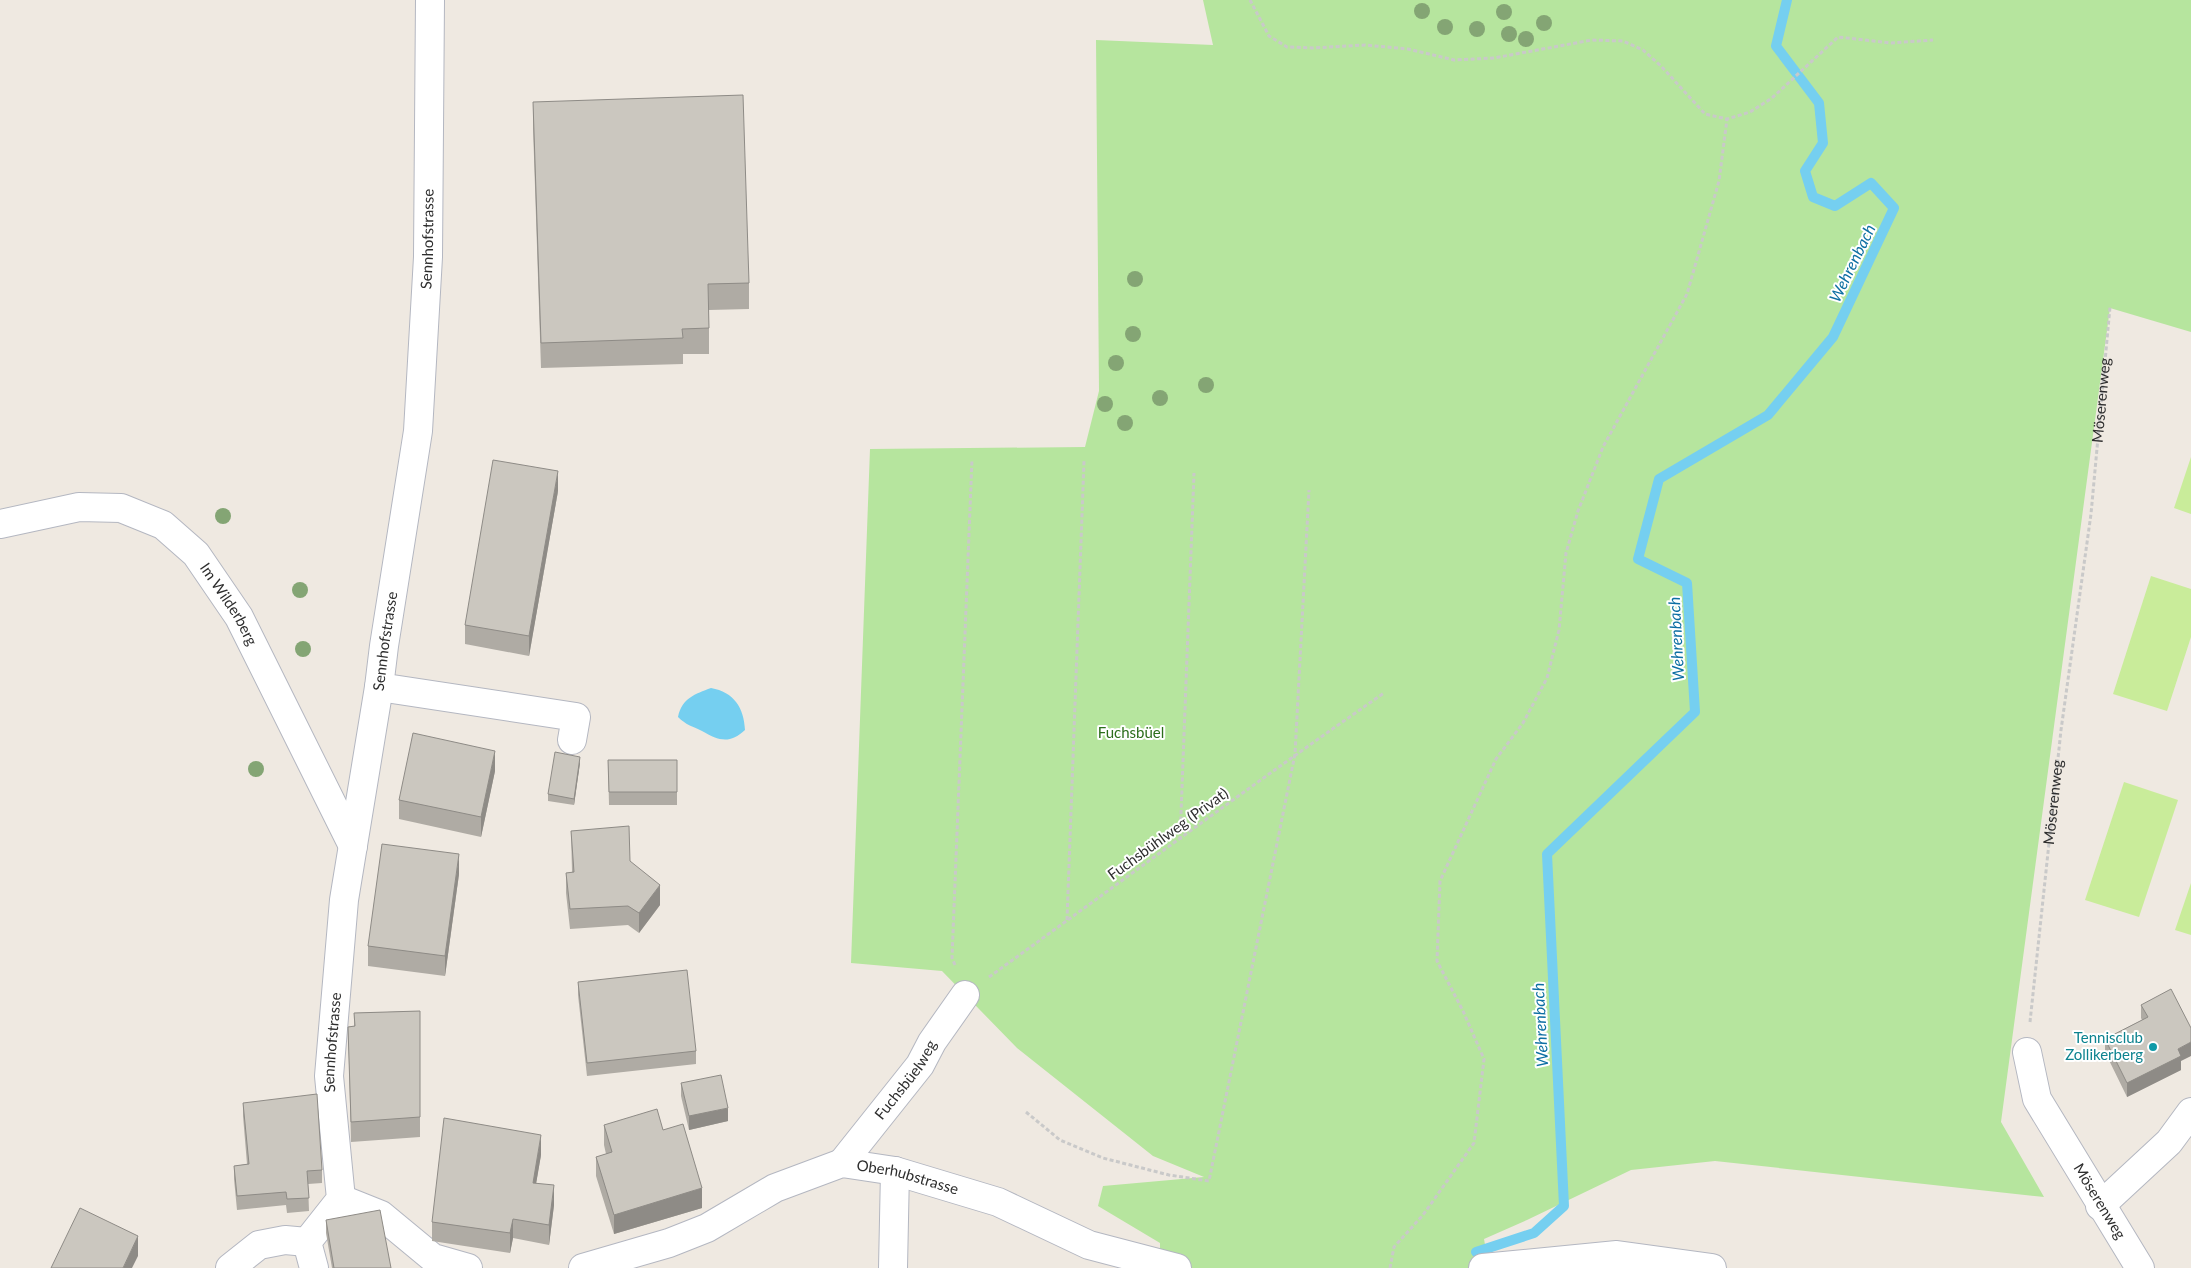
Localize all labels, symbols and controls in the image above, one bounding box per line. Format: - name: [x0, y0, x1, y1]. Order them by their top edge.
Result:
- street label: Sennhofstrasse: [416, 189, 437, 290]
- water label: Wehrenbach: [1825, 221, 1879, 305]
- street label: Möserenweg: [2088, 357, 2113, 443]
- street label: Im Wilderberg: [197, 559, 262, 648]
- street label: Sennhofstrasse: [369, 590, 401, 692]
- water label: Wehrenbach: [1664, 596, 1687, 682]
- park label: Fuchsbüel: [1098, 723, 1164, 741]
- street label: Möserenweg: [2039, 758, 2066, 846]
- street label: Fuchsbühlweg (Privat): [1104, 783, 1231, 883]
- water label: Wehrenbach: [1528, 982, 1551, 1068]
- street label: Sennhofstrasse: [319, 992, 344, 1093]
- place label: Tennisclub Zollikerberg: [2065, 1028, 2143, 1063]
- street label: Fuchsbüelweg: [870, 1036, 940, 1123]
- marker: Tennisclub Zollikerberg: [2147, 1041, 2159, 1053]
- street label: Oberhubstrasse: [856, 1155, 961, 1198]
- street label: Möserenweg: [2070, 1160, 2130, 1242]

